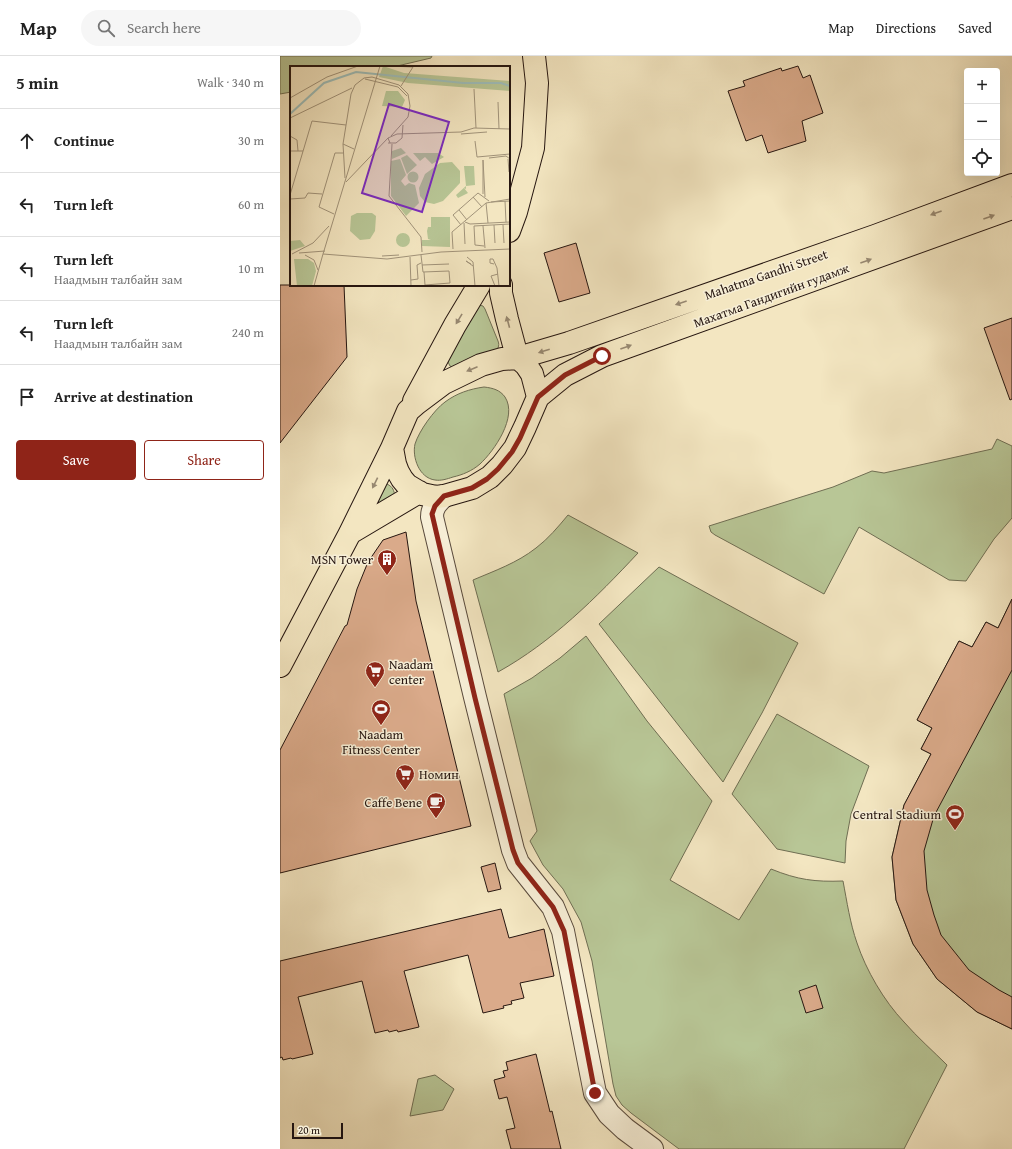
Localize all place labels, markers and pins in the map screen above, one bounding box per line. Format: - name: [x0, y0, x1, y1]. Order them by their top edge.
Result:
- building icon: MSN Tower: [376, 548, 398, 576]
- place label: MSN Tower: [311, 550, 374, 569]
- place label: Naadam center: [389, 655, 434, 689]
- supermarket icon: Naadam center: [364, 660, 386, 688]
- sports icon: Naadam Fitness Center: [370, 698, 392, 726]
- place label: Naadam Fitness Center: [342, 725, 420, 759]
- supermarket icon: Номин: [394, 763, 416, 791]
- place label: Номин: [419, 765, 459, 784]
- cafe icon: Caffe Bene: [425, 791, 447, 819]
- place label: Caffe Bene: [365, 793, 422, 812]
- sports icon: Central Stadium: [944, 803, 966, 831]
- place label: Central Stadium: [853, 805, 941, 824]

